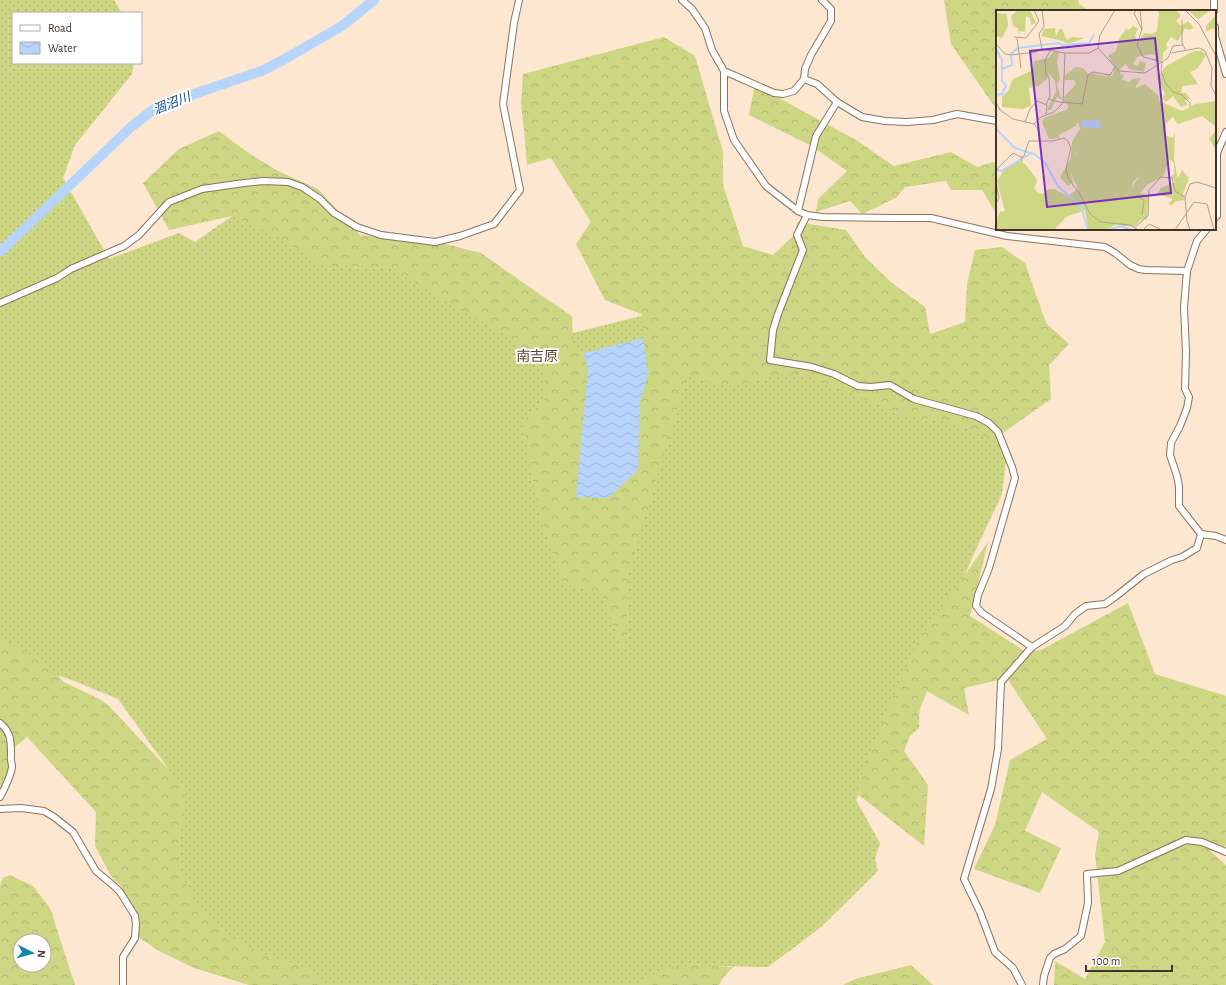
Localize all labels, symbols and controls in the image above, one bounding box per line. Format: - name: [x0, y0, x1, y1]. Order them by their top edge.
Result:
- inset map: [996, 10, 1216, 230]
- legend: [12, 12, 142, 64]
- text: Road: [48, 22, 72, 34]
- text: Water: [48, 42, 77, 54]
- water label: 涸沼川: [151, 89, 194, 117]
- district label: 南吉原: [516, 349, 558, 364]
- north arrow: [12, 933, 52, 973]
- scale bar: [1086, 947, 1172, 973]
- text: N: [36, 950, 47, 958]
- text: 100 m: [1092, 955, 1120, 967]

